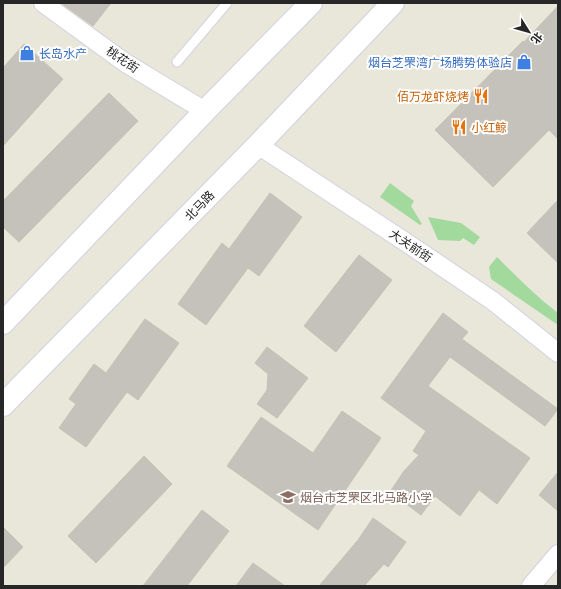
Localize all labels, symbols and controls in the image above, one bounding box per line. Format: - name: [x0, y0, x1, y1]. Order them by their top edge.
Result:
- north arrow: [509, 12, 549, 52]
- text: 北: [529, 30, 546, 47]
- street label: 桃花街: [104, 43, 142, 75]
- shop icon: 长岛水产: [18, 44, 36, 62]
- place label: 长岛水产: [39, 46, 87, 60]
- shop icon: 烟台芝罘湾广场腾势体验店: [515, 53, 533, 71]
- place label: 烟台芝罘湾广场腾势体验店: [368, 55, 512, 69]
- restaurant icon: 佰万龙虾烧烤: [472, 87, 490, 105]
- place label: 佰万龙虾烧烤: [397, 89, 469, 103]
- restaurant icon: 小红鲸: [450, 118, 468, 136]
- place label: 小红鲸: [471, 120, 507, 134]
- street label: 北马路: [181, 187, 217, 223]
- street label: 大关前街: [387, 226, 435, 264]
- school or university icon: 烟台市芝罘区北马路小学: [279, 488, 297, 506]
- place label: 烟台市芝罘区北马路小学: [300, 490, 432, 504]

